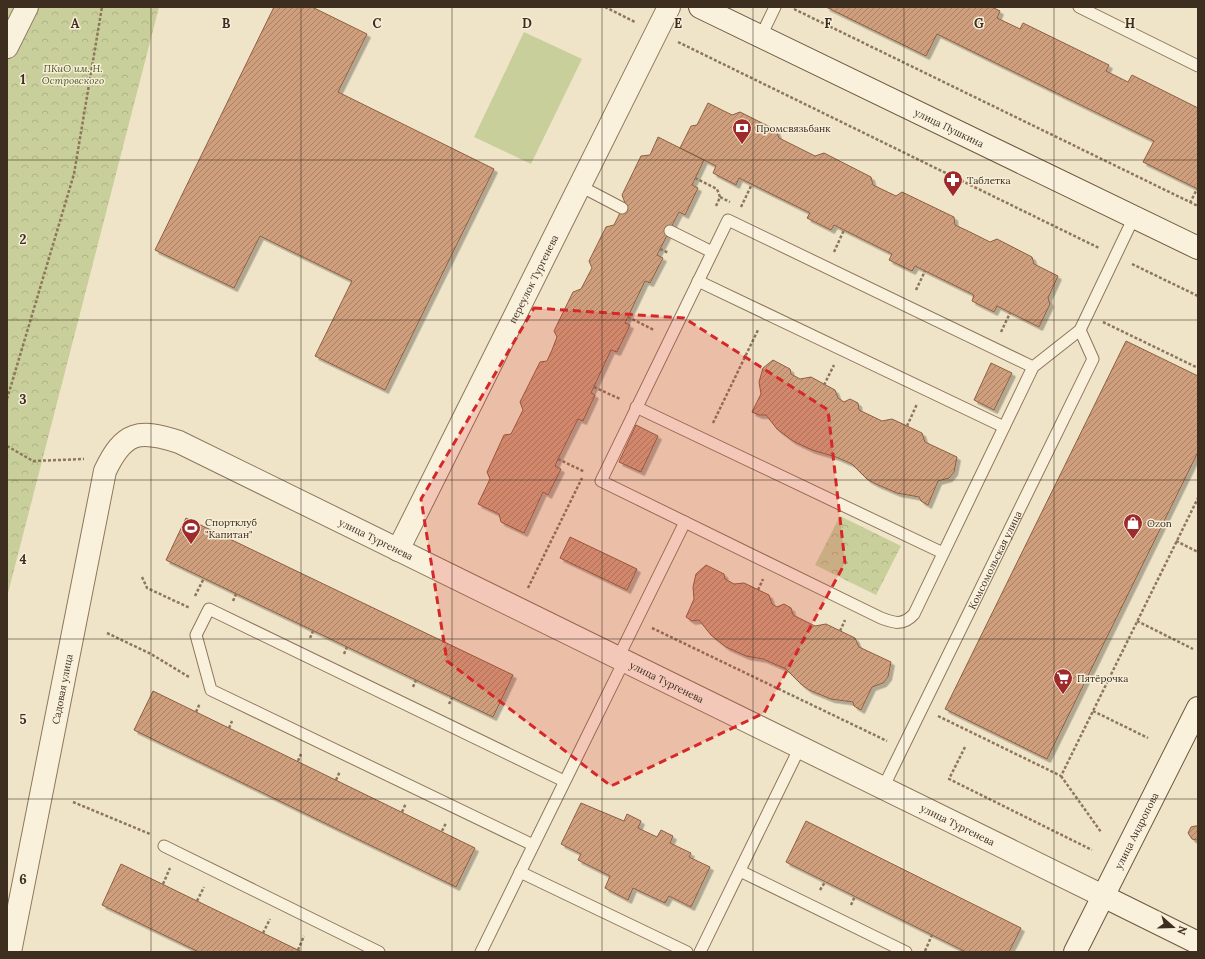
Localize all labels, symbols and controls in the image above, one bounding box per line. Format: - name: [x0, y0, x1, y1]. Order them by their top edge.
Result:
- text: A: [71, 15, 80, 32]
- text: B: [222, 15, 231, 32]
- text: C: [373, 15, 382, 32]
- text: D: [522, 15, 532, 32]
- text: E: [674, 15, 682, 32]
- text: F: [824, 15, 832, 32]
- text: G: [974, 15, 984, 32]
- text: H: [1125, 15, 1135, 32]
- park label: ПКиО им. Н. Островского: [42, 62, 104, 87]
- text: 1: [20, 71, 26, 88]
- street label: улица Пушкина: [912, 106, 986, 150]
- bank icon: Промсвязьбанк: [731, 117, 753, 145]
- place label: Промсвязьбанк: [756, 122, 831, 135]
- pharmacy icon: Таблетка: [942, 169, 964, 197]
- place label: Таблетка: [967, 174, 1011, 187]
- text: 2: [20, 231, 27, 248]
- street label: переулок Тургенева: [506, 233, 561, 326]
- text: 3: [19, 391, 27, 408]
- street label: Комсомольская улица: [966, 509, 1025, 611]
- shop icon: Ozon: [1122, 512, 1144, 540]
- place label: Спортклуб "Капитан": [205, 516, 257, 541]
- street label: улица Тургенева: [337, 516, 415, 563]
- sports icon: Спортклуб "Капитан": [180, 517, 202, 545]
- place label: Ozon: [1147, 517, 1172, 530]
- text: 4: [19, 551, 27, 568]
- street label: Садовая улица: [49, 653, 76, 725]
- street label: улица Тургенева: [628, 658, 706, 706]
- supermarket icon: Пятёрочка: [1052, 667, 1074, 695]
- place label: Пятёрочка: [1077, 672, 1128, 685]
- text: 5: [19, 711, 27, 728]
- street label: улица Андропова: [1112, 790, 1161, 871]
- street label: улица Тургенева: [918, 801, 997, 849]
- text: 6: [19, 871, 27, 888]
- north arrow: [1153, 907, 1193, 947]
- text: N: [1174, 924, 1190, 937]

